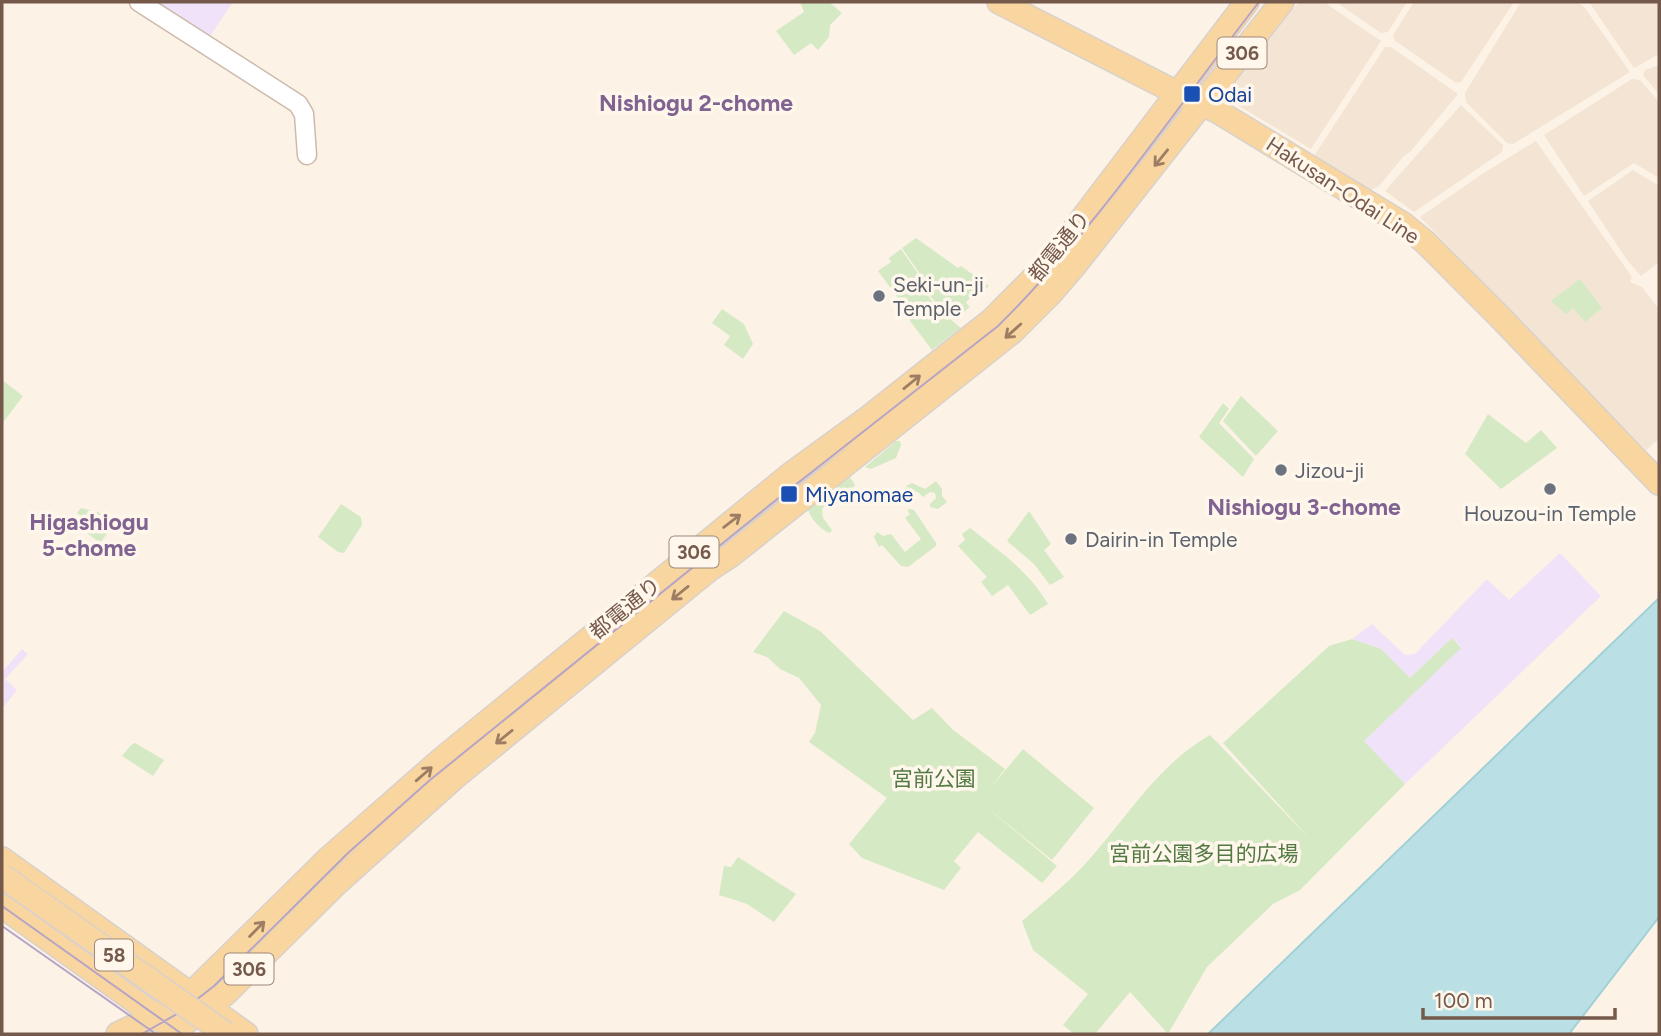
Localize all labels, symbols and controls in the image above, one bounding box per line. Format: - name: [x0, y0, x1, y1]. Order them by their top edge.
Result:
- road number: 306: [1218, 38, 1266, 68]
- place label: Odai: [1208, 82, 1252, 107]
- marker: Odai: [1182, 84, 1202, 104]
- district label: Nishiogu 2-chome: [599, 89, 793, 117]
- street label: Hakusan-Odai Line: [1262, 131, 1424, 249]
- one-way arrow: [1153, 149, 1168, 167]
- street label: 都電通り: [1023, 205, 1095, 287]
- place label: Seki-un-ji Temple: [893, 272, 984, 321]
- marker: Seki-un-ji Temple: [871, 288, 887, 304]
- one-way arrow: [1004, 323, 1022, 339]
- one-way arrow: [902, 375, 921, 390]
- place label: Jizou-ji: [1295, 458, 1364, 483]
- marker: Jizou-ji: [1273, 462, 1289, 478]
- marker: Houzou-in Temple: [1542, 481, 1558, 497]
- place label: Miyanomae: [805, 482, 913, 507]
- marker: Miyanomae: [779, 484, 799, 504]
- district label: Nishiogu 3-chome: [1207, 493, 1401, 521]
- place label: Houzou-in Temple: [1464, 501, 1636, 526]
- district label: Higashiogu 5-chome: [29, 508, 149, 562]
- one-way arrow: [723, 514, 741, 529]
- place label: Dairin-in Temple: [1085, 527, 1237, 552]
- marker: Dairin-in Temple: [1063, 531, 1079, 547]
- road number: 306: [670, 537, 718, 568]
- street label: 都電通り: [584, 572, 666, 644]
- one-way arrow: [672, 585, 690, 601]
- one-way arrow: [496, 729, 514, 744]
- one-way arrow: [414, 766, 432, 782]
- park label: 宮前公園: [892, 766, 976, 791]
- park label: 宮前公園多目的広場: [1110, 841, 1299, 866]
- one-way arrow: [249, 921, 266, 938]
- road number: 58: [95, 939, 133, 970]
- road number: 306: [224, 953, 274, 984]
- scale bar: [1423, 976, 1616, 1020]
- text: 100 m: [1434, 988, 1493, 1013]

